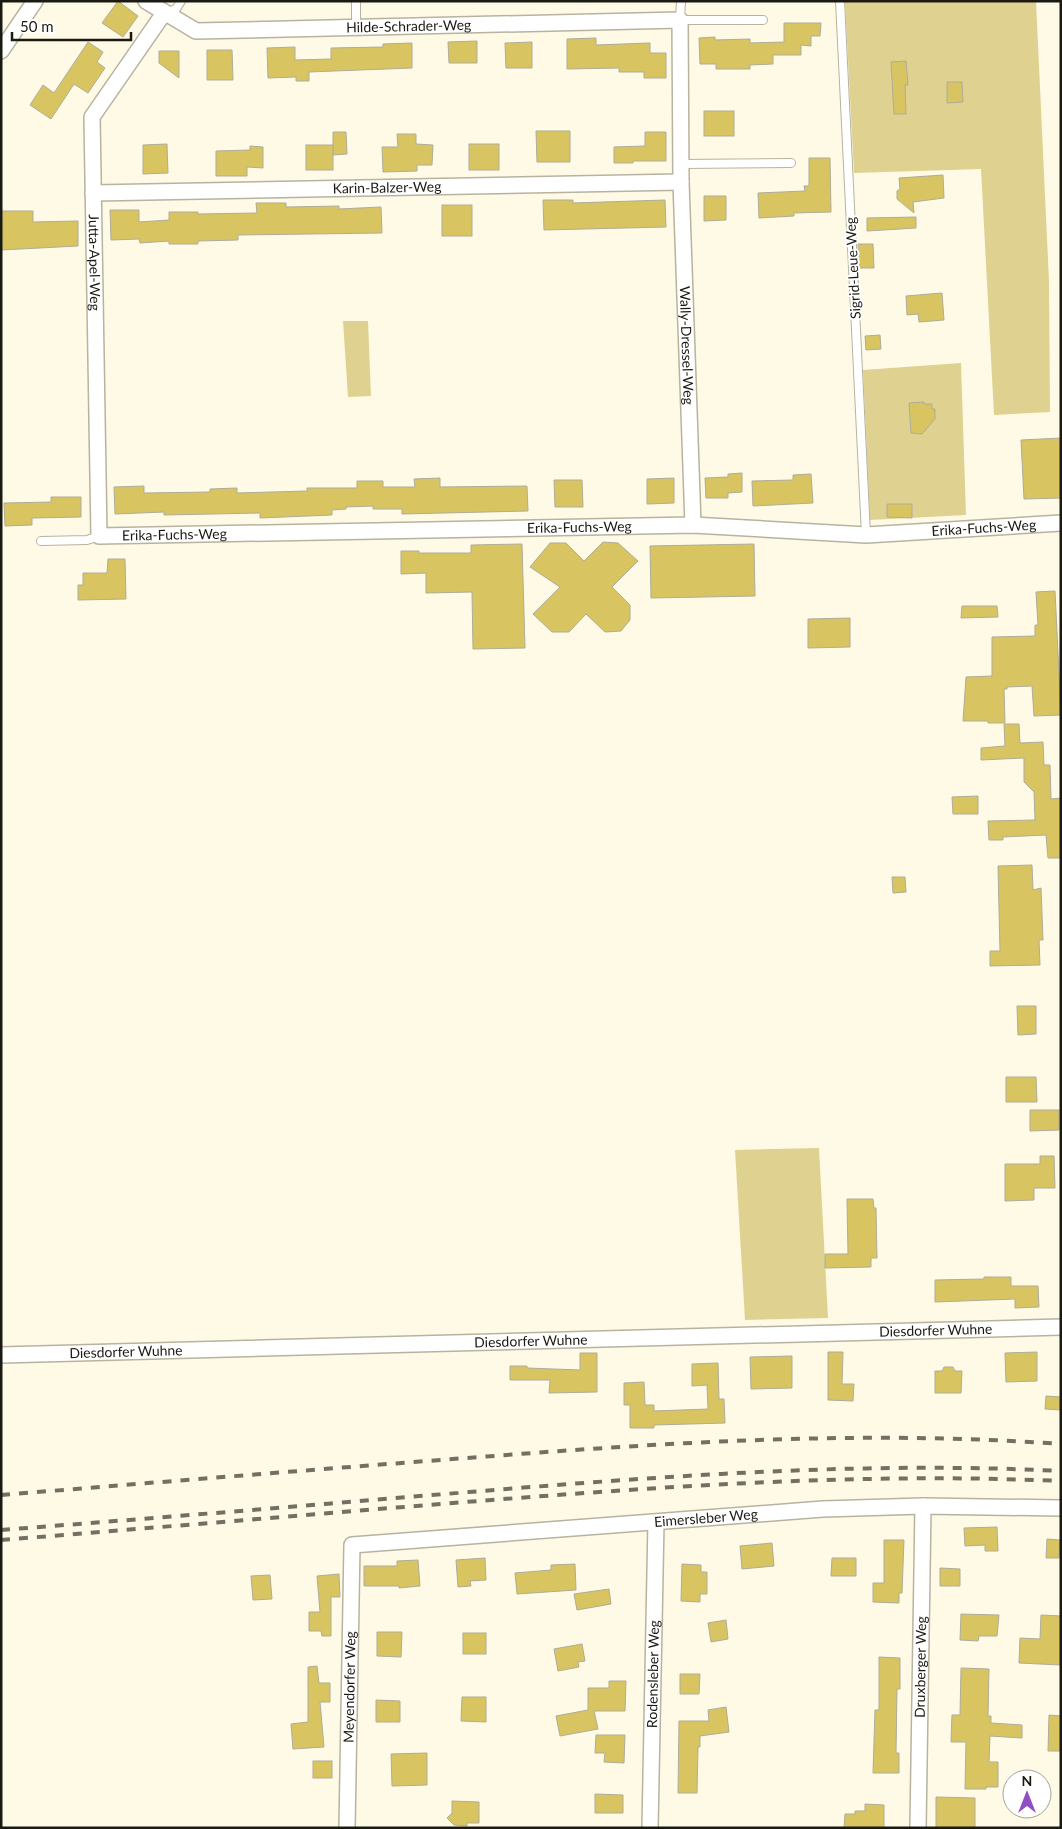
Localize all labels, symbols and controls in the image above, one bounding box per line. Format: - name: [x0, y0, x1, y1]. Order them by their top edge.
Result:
- scale bar: [12, 10, 131, 42]
- street label: Hilde-Schrader-Weg: [346, 16, 471, 36]
- text: 50 m: [20, 17, 54, 35]
- street label: Karin-Balzer-Weg: [332, 177, 441, 197]
- street label: Jutta-Apel-Weg: [86, 214, 104, 311]
- street label: Sigrid-Leue-Weg: [841, 217, 864, 320]
- street label: Wally-Dressel-Weg: [677, 286, 698, 405]
- street label: Erika-Fuchs-Weg: [931, 516, 1037, 539]
- street label: Erika-Fuchs-Weg: [527, 517, 632, 536]
- street label: Erika-Fuchs-Weg: [122, 525, 227, 544]
- street label: Diesdorfer Wuhne: [879, 1320, 993, 1340]
- street label: Diesdorfer Wuhne: [474, 1331, 588, 1350]
- street label: Diesdorfer Wuhne: [69, 1341, 183, 1361]
- street label: Eimersleber Weg: [653, 1505, 758, 1530]
- street label: Druxberger Weg: [911, 1616, 929, 1718]
- street label: Rodensleber Weg: [643, 1620, 662, 1728]
- street label: Meyendorfer Weg: [340, 1631, 358, 1743]
- north arrow: [1002, 1769, 1052, 1819]
- text: N: [1022, 1772, 1032, 1789]

